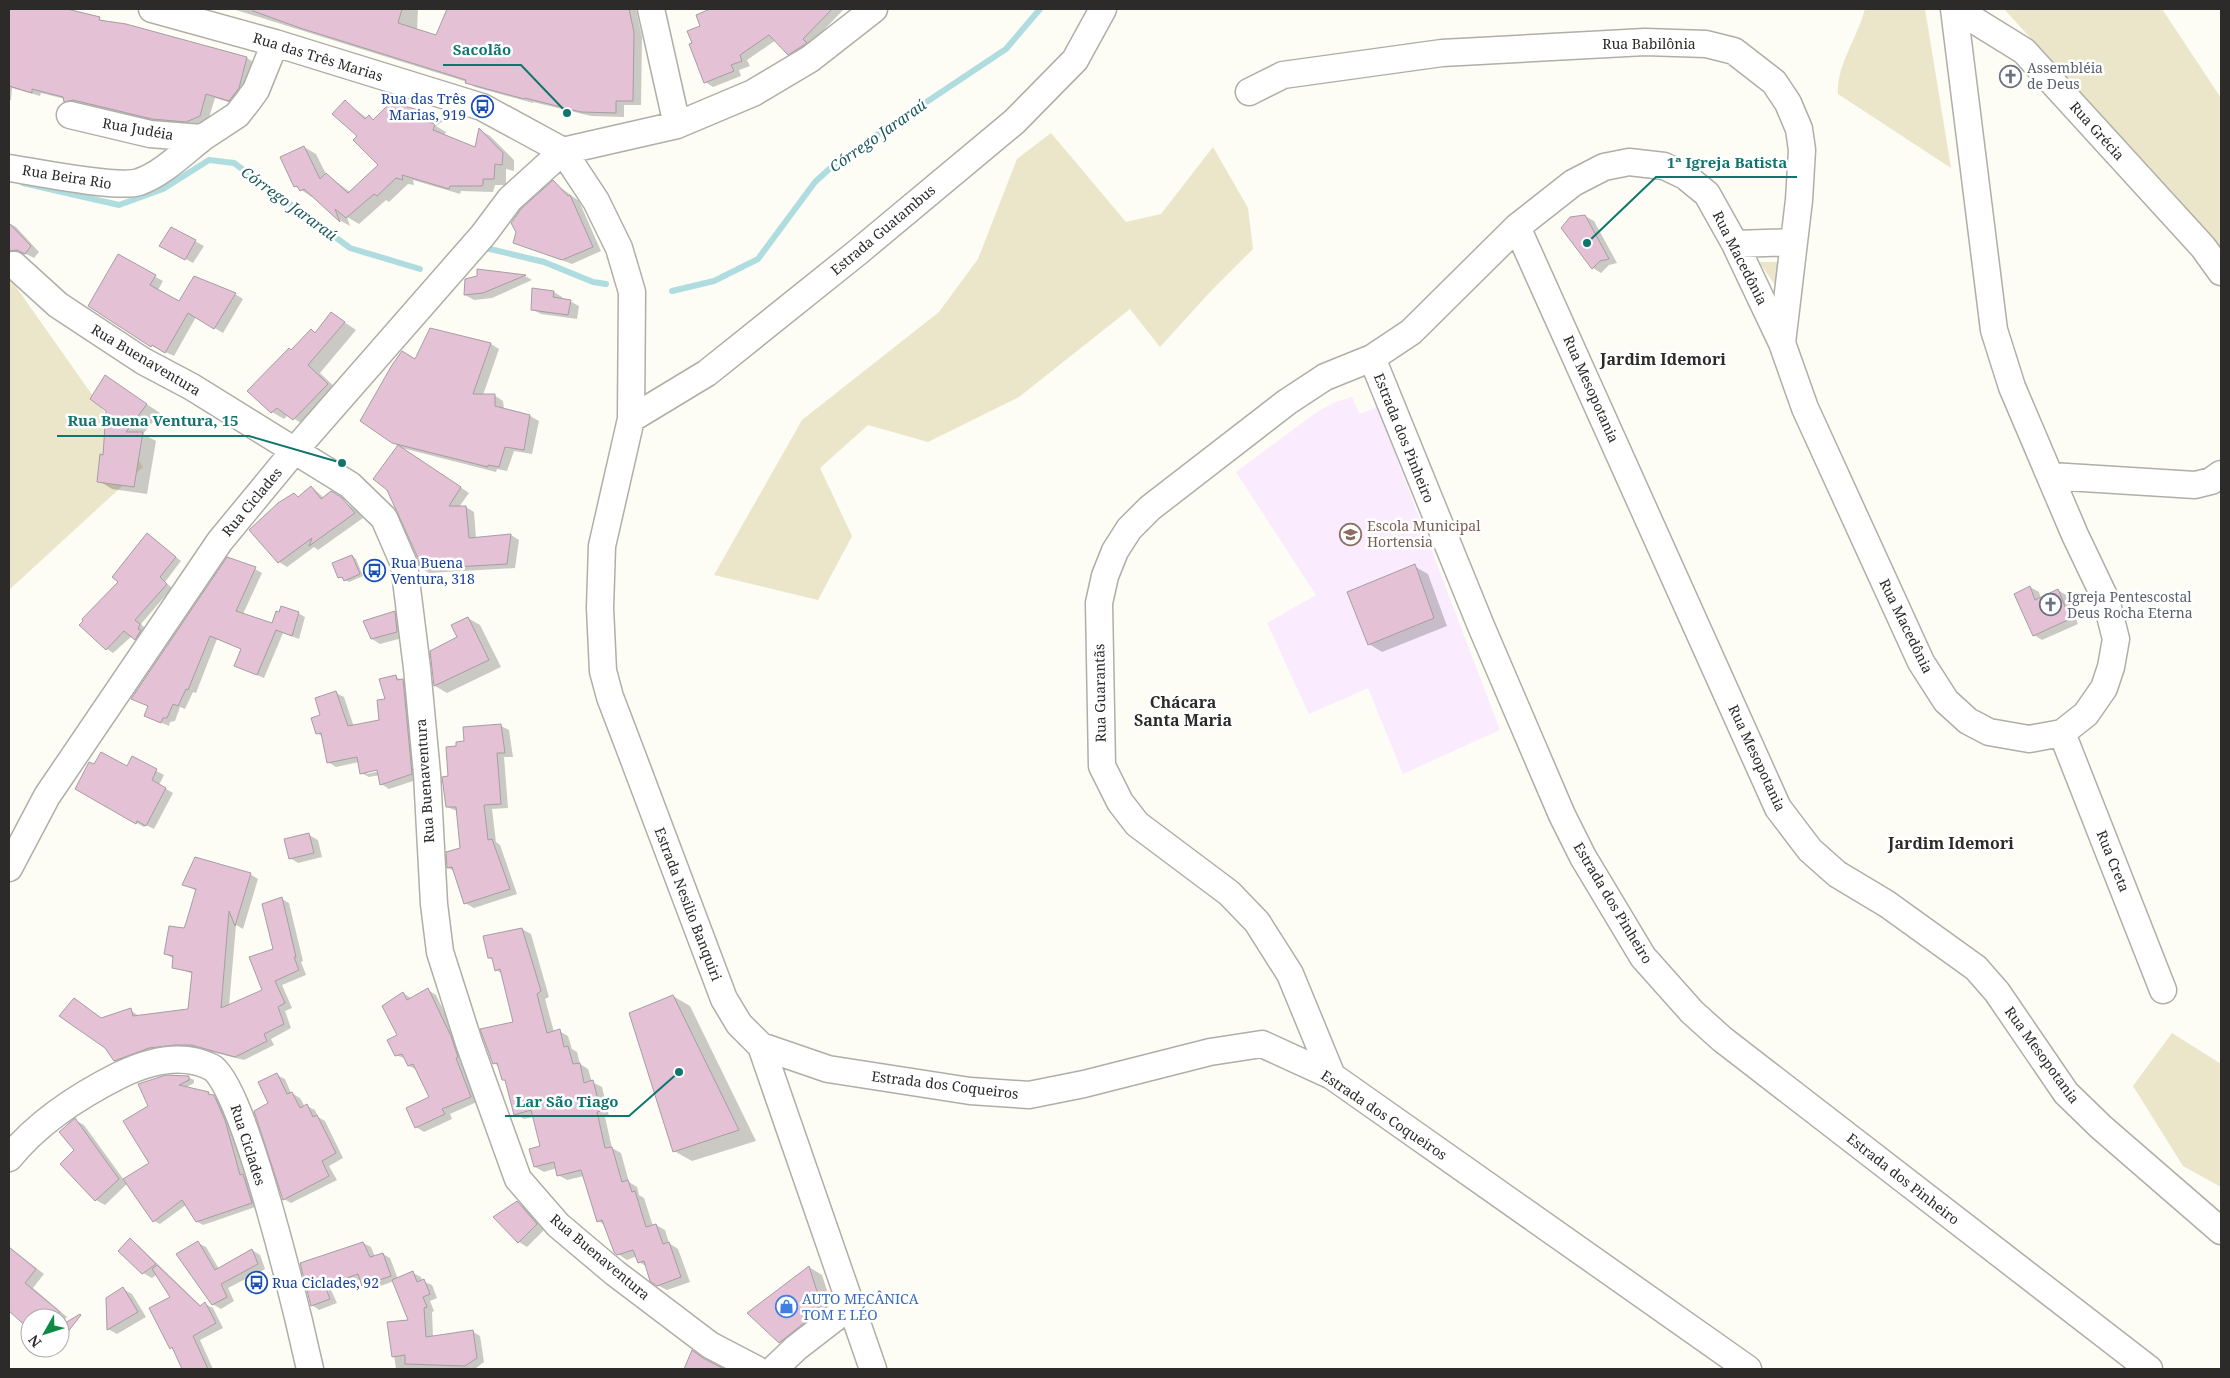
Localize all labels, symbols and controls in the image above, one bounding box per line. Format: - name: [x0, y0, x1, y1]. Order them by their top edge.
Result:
- street label: Rua das Três Marias: [251, 28, 385, 85]
- street label: Rua Babilônia: [1602, 34, 1696, 53]
- callout: Sacolão: [443, 35, 521, 65]
- text: Sacolão: [453, 39, 511, 59]
- place label: Assembléia de Deus: [2027, 58, 2103, 93]
- church icon: Assembléia de Deus: [1999, 64, 2023, 88]
- place label: Rua das Três Marias, 919: [381, 89, 466, 124]
- water label: Córrego Jararaú: [825, 94, 930, 176]
- bus stop icon: Rua das Três Marias, 919: [470, 95, 494, 119]
- street label: Rua Grécia: [2066, 97, 2129, 164]
- street label: Rua Judéia: [101, 113, 175, 144]
- callout: 1ª Igreja Batista: [1656, 147, 1797, 177]
- text: 1ª Igreja Batista: [1667, 152, 1787, 172]
- street label: Rua Beira Rio: [21, 160, 113, 193]
- water label: Córrego Jararaú: [238, 162, 342, 245]
- street label: Estrada Guatambus: [826, 180, 939, 279]
- street label: Rua Macedônia: [1709, 208, 1772, 308]
- street label: Rua Buenaventura: [88, 319, 205, 400]
- street label: Rua Mesopotania: [1559, 332, 1624, 446]
- district label: Jardim Idemori: [1599, 348, 1726, 370]
- street label: Estrada dos Pinheiro: [1370, 370, 1439, 506]
- callout: Rua Buena Ventura, 15: [57, 406, 249, 436]
- text: Rua Buena Ventura, 15: [67, 410, 239, 430]
- street label: Rua Ciclades: [217, 463, 286, 540]
- place label: Escola Municipal Hortensia: [1367, 516, 1481, 551]
- school or university icon: Escola Municipal Hortensia: [1339, 522, 1363, 546]
- place label: Rua Buena Ventura, 318: [391, 553, 475, 588]
- bus stop icon: Rua Buena Ventura, 318: [363, 559, 387, 583]
- street label: Rua Macedônia: [1875, 575, 1938, 676]
- place label: Igreja Pentescostal Deus Rocha Eterna: [2067, 587, 2193, 622]
- church icon: Igreja Pentescostal Deus Rocha Eterna: [2039, 593, 2063, 617]
- street label: Rua Guarantãs: [1089, 643, 1110, 743]
- district label: Chácara Santa Maria: [1134, 691, 1232, 731]
- street label: Rua Mesopotania: [1724, 701, 1791, 814]
- street label: Rua Buenaventura: [411, 718, 438, 844]
- street label: Estrada Nesilio Banquiri: [650, 824, 727, 984]
- street label: Rua Creta: [2092, 827, 2135, 895]
- district label: Jardim Idemori: [1887, 832, 2014, 854]
- street label: Estrada dos Pinheiro: [1570, 839, 1657, 967]
- street label: Rua Mesopotania: [2001, 1002, 2084, 1107]
- street label: Estrada dos Coqueiros: [1318, 1065, 1451, 1164]
- street label: Estrada dos Coqueiros: [870, 1066, 1020, 1103]
- callout: Lar São Tiago: [505, 1086, 629, 1116]
- text: Lar São Tiago: [515, 1091, 619, 1111]
- street label: Rua Ciclades: [226, 1102, 271, 1188]
- street label: Estrada dos Pinheiro: [1843, 1129, 1964, 1229]
- street label: Rua Buenaventura: [546, 1209, 654, 1304]
- bus stop icon: Rua Ciclades, 92: [244, 1271, 268, 1295]
- place label: Rua Ciclades, 92: [272, 1273, 379, 1292]
- place label: AUTO MECÂNICA TOM E LÉO: [802, 1289, 919, 1324]
- shop icon: AUTO MECÂNICA TOM E LÉO: [774, 1295, 798, 1319]
- north arrow: [20, 1308, 70, 1358]
- text: N: [24, 1331, 45, 1352]

